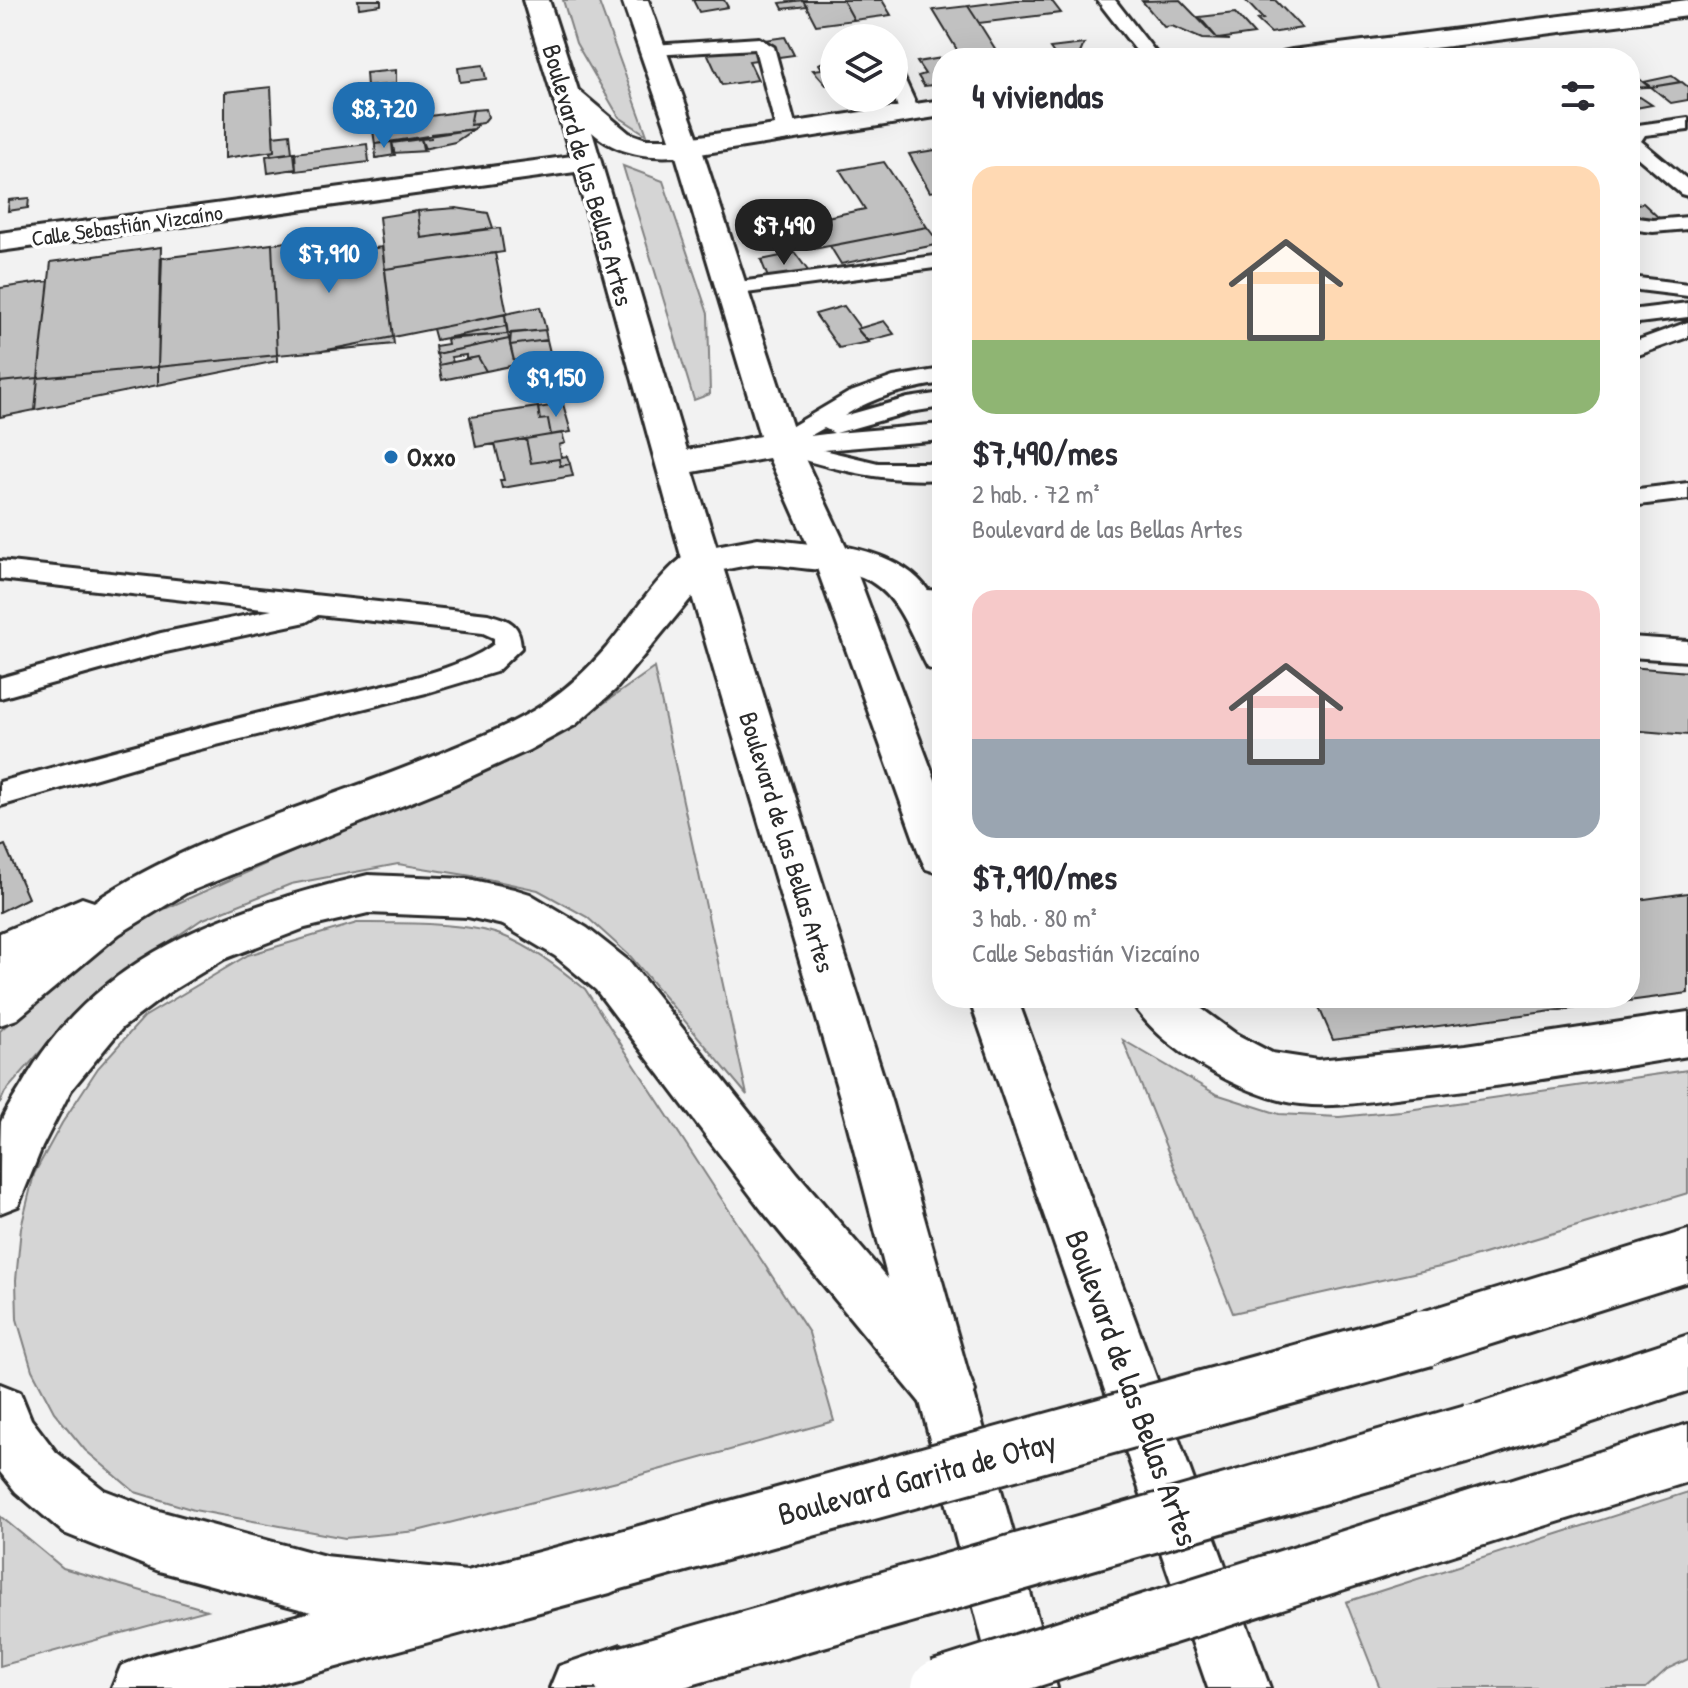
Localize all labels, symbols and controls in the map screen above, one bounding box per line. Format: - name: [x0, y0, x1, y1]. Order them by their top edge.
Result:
- map controls: [820, 24, 908, 112]
- button: layers: [820, 24, 908, 112]
- street label: Boulevard de las Bellas Artes: [534, 40, 643, 310]
- text: 4 viviendas: [972, 73, 1104, 119]
- icon: filters: [1556, 74, 1600, 118]
- pin: $8,720: [319, 82, 449, 150]
- text: $8,720: [351, 90, 417, 125]
- street label: Calle Sebastián Vizcaíno: [29, 197, 225, 253]
- pin: $7,490: [719, 199, 849, 267]
- text: $7,490: [753, 207, 815, 242]
- icon: home: [1214, 218, 1358, 362]
- pin: $7,910: [264, 227, 394, 295]
- text: $7,910: [298, 235, 360, 270]
- pin: $9,150: [491, 351, 621, 419]
- text: $9,150: [526, 359, 586, 394]
- text: $7,490/mes: [972, 430, 1118, 476]
- place label: Oxxo: [407, 439, 456, 474]
- marker: Oxxo: [382, 448, 400, 466]
- text: 2 hab. · 72 m²: [972, 476, 1099, 511]
- text: Boulevard de las Bellas Artes: [972, 511, 1243, 546]
- icon: home: [1214, 642, 1358, 786]
- street label: Boulevard de las Bellas Artes: [731, 707, 844, 976]
- text: $7,910/mes: [972, 854, 1117, 900]
- text: 3 hab. · 80 m²: [972, 900, 1097, 935]
- text: Calle Sebastián Vizcaíno: [972, 935, 1200, 970]
- street label: Boulevard de las Bellas Artes: [1055, 1224, 1210, 1552]
- street label: Boulevard Garita de Otay: [773, 1420, 1061, 1535]

